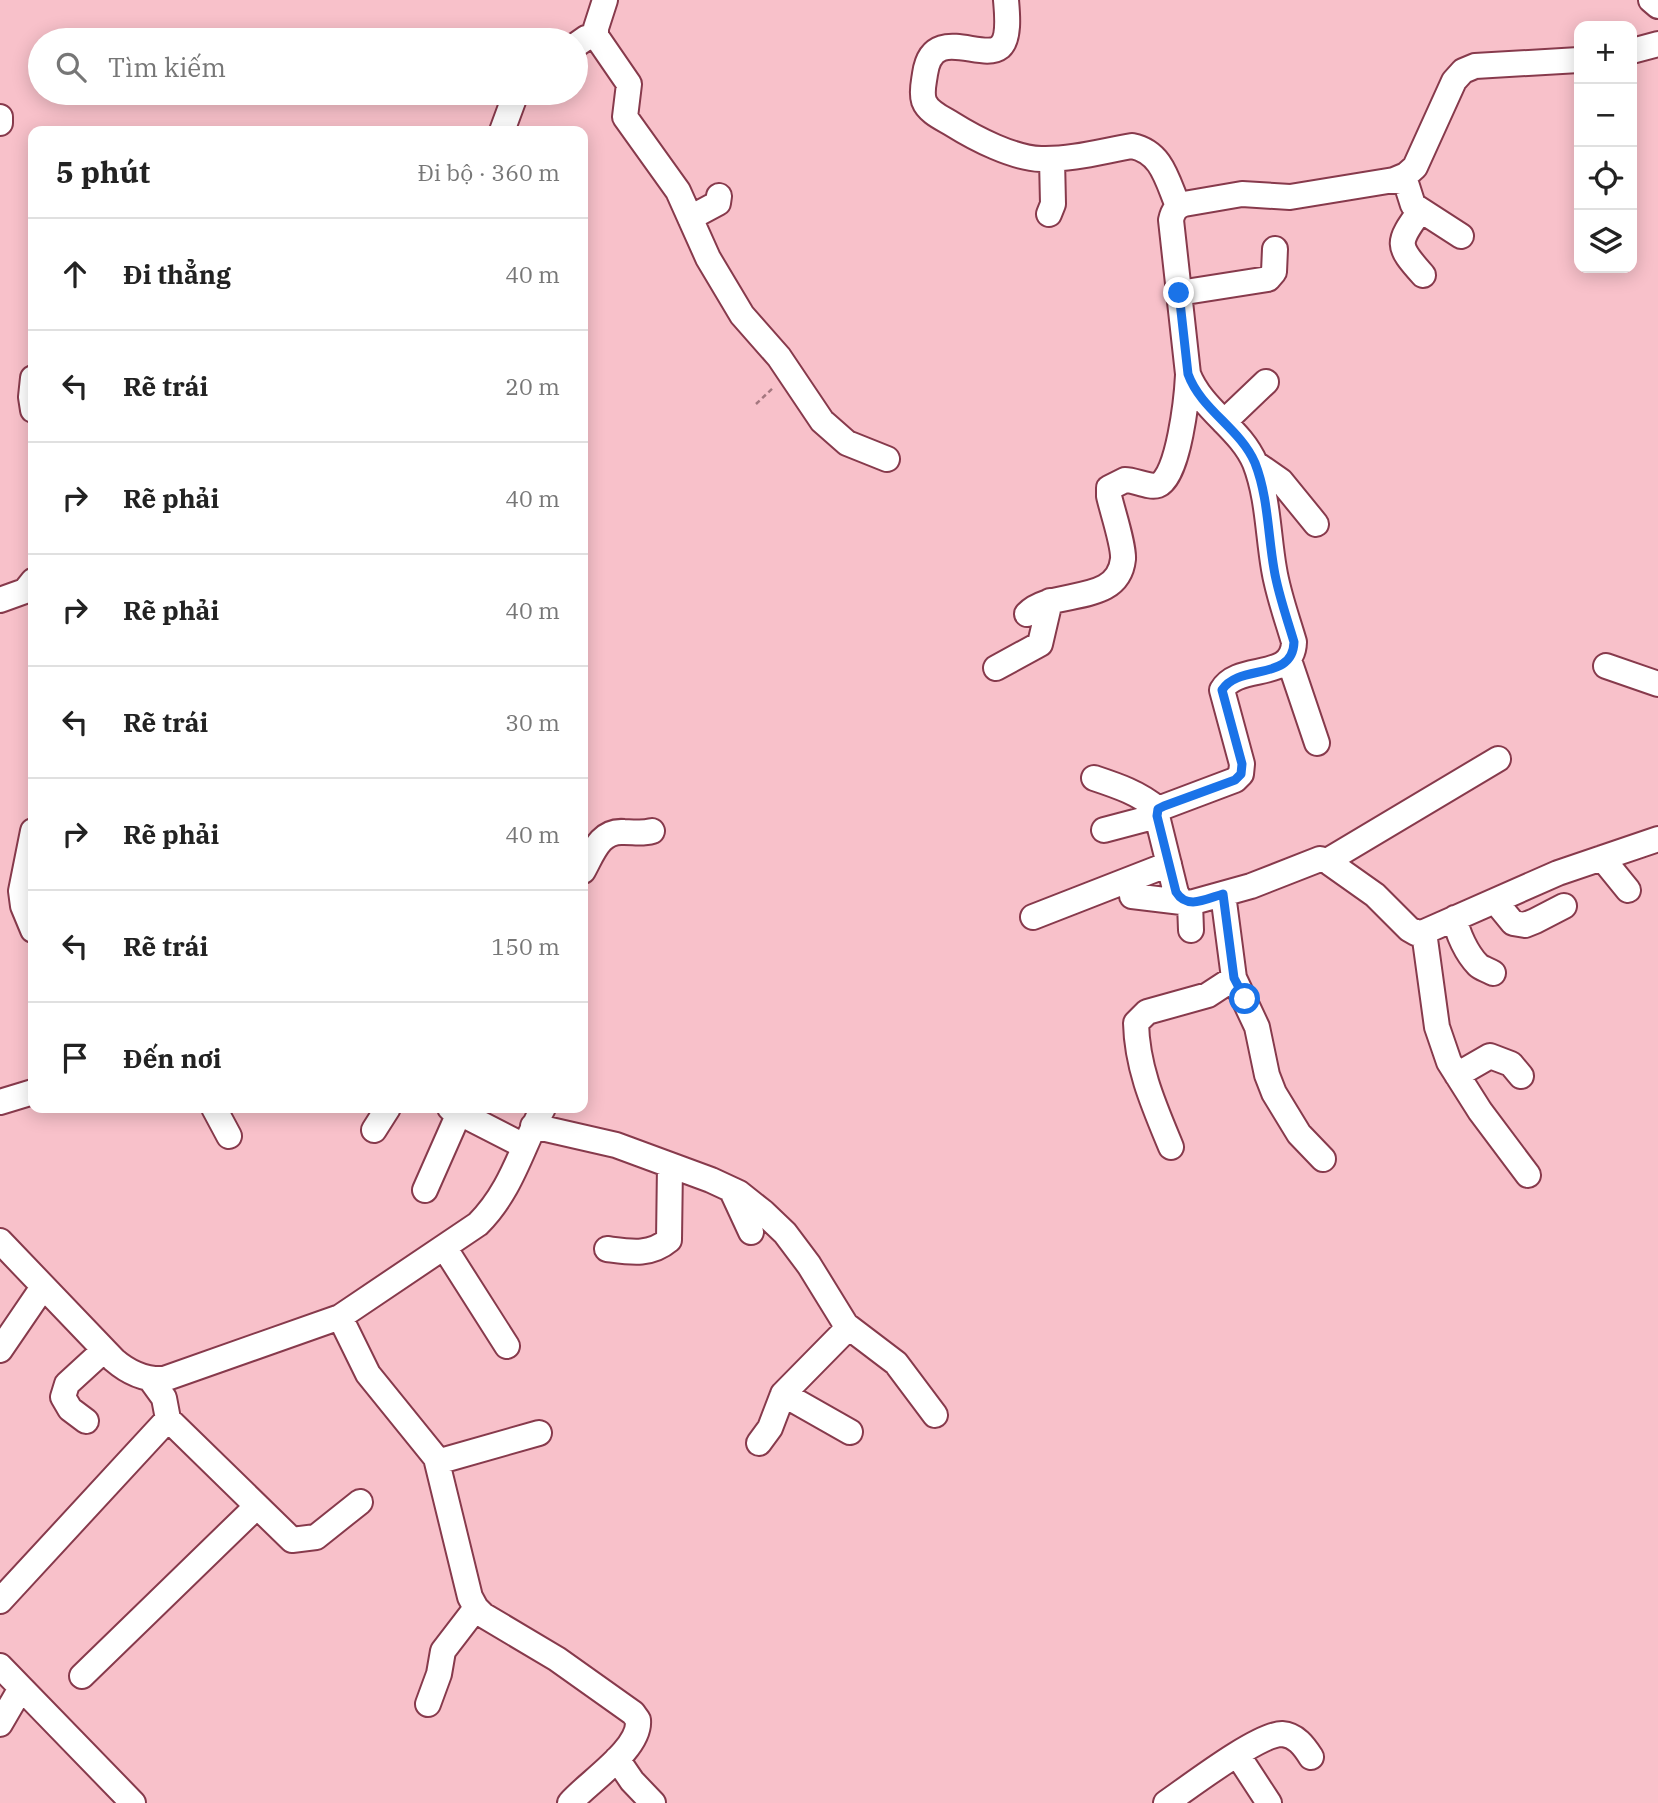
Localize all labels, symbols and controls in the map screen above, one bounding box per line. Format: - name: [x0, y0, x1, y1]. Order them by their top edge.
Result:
- map controls: [1574, 21, 1637, 273]
- button: +: [1574, 21, 1637, 84]
- search box: [28, 28, 588, 105]
- icon: search: [52, 48, 90, 86]
- text: Tìm kiếm: [108, 50, 226, 84]
- button: −: [1574, 84, 1637, 147]
- button: locate: [1574, 147, 1637, 210]
- text: 5 phút: [56, 152, 150, 191]
- text: Đi bộ · 360 m: [417, 157, 560, 187]
- button: layers: [1574, 210, 1637, 273]
- icon: ahead: [56, 255, 94, 293]
- text: Đi thẳng: [123, 257, 231, 291]
- text: 40 m: [505, 259, 560, 289]
- route end: [1163, 277, 1194, 308]
- icon: left: [56, 367, 94, 405]
- text: Rẽ trái: [123, 369, 208, 403]
- text: 20 m: [505, 371, 560, 401]
- icon: right: [56, 479, 94, 517]
- text: Rẽ phải: [123, 481, 219, 515]
- text: 40 m: [505, 483, 560, 513]
- icon: right: [56, 591, 94, 629]
- text: Rẽ phải: [123, 593, 219, 627]
- text: 40 m: [505, 595, 560, 625]
- icon: left: [56, 703, 94, 741]
- text: Rẽ trái: [123, 705, 208, 739]
- text: 30 m: [505, 707, 560, 737]
- icon: right: [56, 815, 94, 853]
- text: Rẽ phải: [123, 817, 219, 851]
- text: 40 m: [505, 819, 560, 849]
- icon: left: [56, 927, 94, 965]
- text: Rẽ trái: [123, 929, 208, 963]
- text: 150 m: [491, 931, 560, 961]
- route start: [1229, 983, 1260, 1014]
- icon: arrive: [56, 1039, 94, 1077]
- text: Đến nơi: [123, 1041, 222, 1075]

